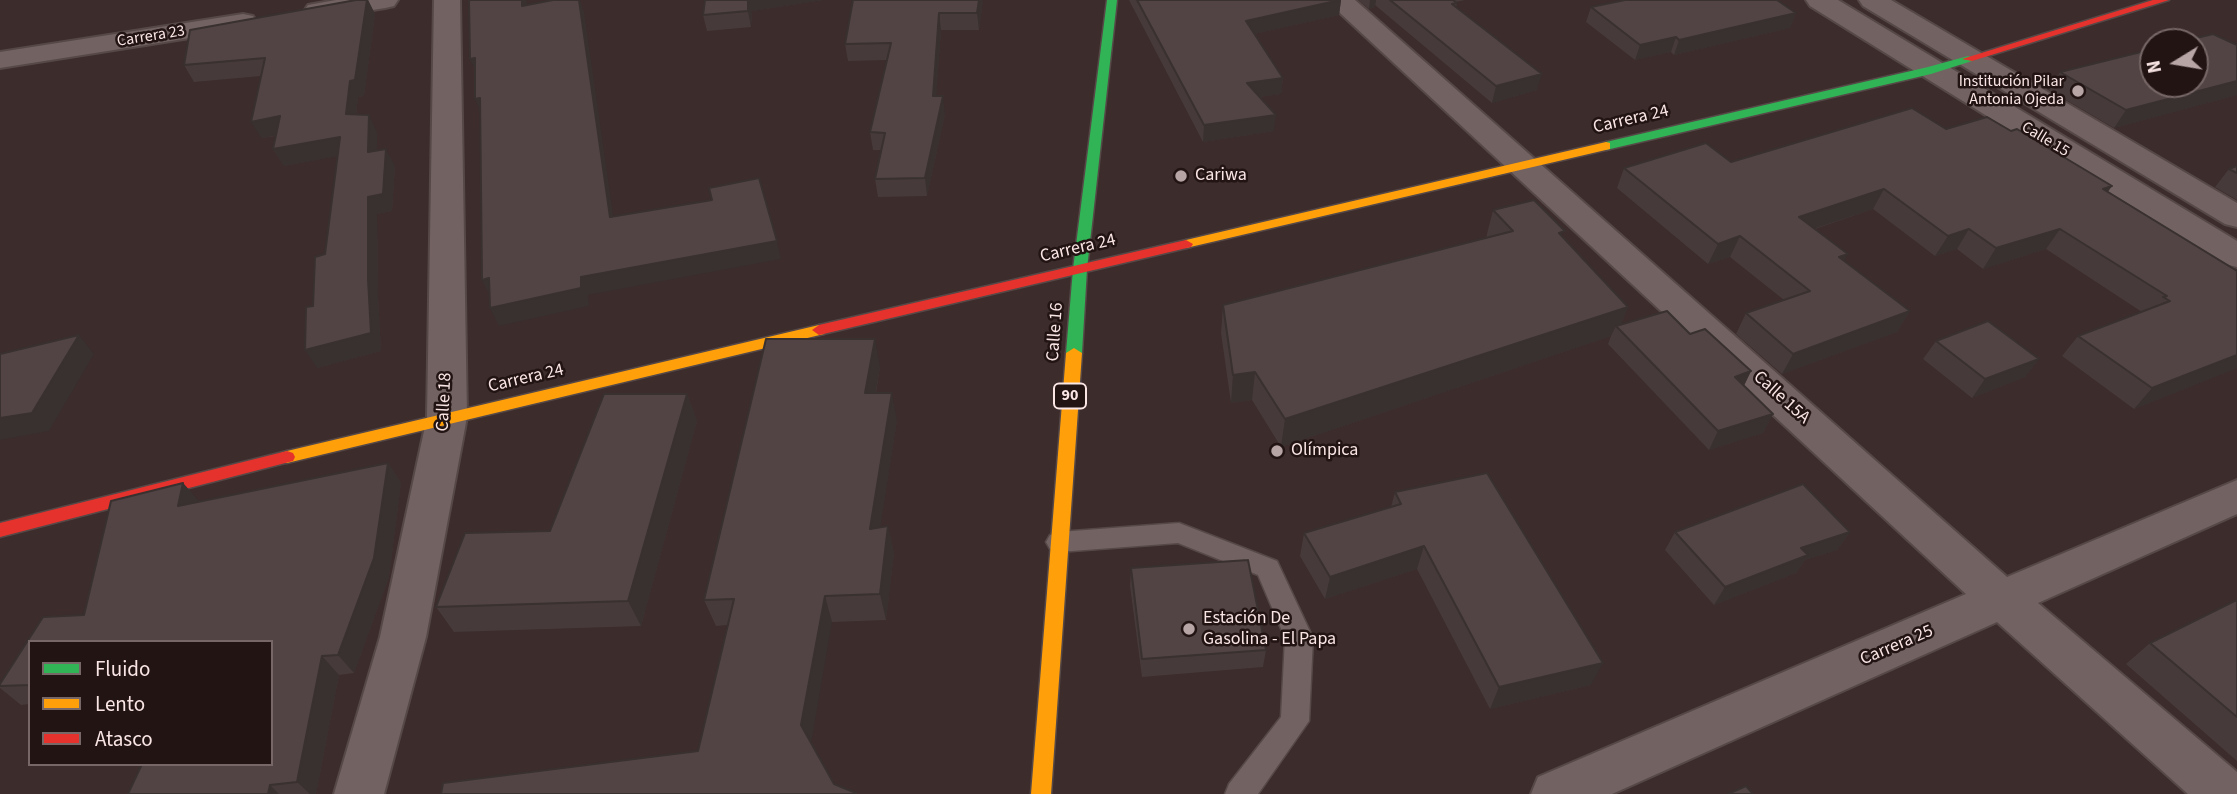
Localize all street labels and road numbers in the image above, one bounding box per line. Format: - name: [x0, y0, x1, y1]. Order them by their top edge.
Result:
- street label: Carrera 23: [116, 22, 186, 52]
- street label: Carrera 24: [1591, 101, 1671, 139]
- street label: Calle 15: [2018, 118, 2072, 162]
- street label: Carrera 24: [1038, 230, 1118, 268]
- street label: Calle 16: [1043, 302, 1069, 362]
- street label: Carrera 24: [486, 360, 566, 398]
- street label: Calle 15A: [1748, 367, 1814, 429]
- street label: Calle 18: [433, 372, 457, 432]
- road number: 90: [1054, 384, 1086, 408]
- street label: Carrera 25: [1857, 621, 1937, 671]

